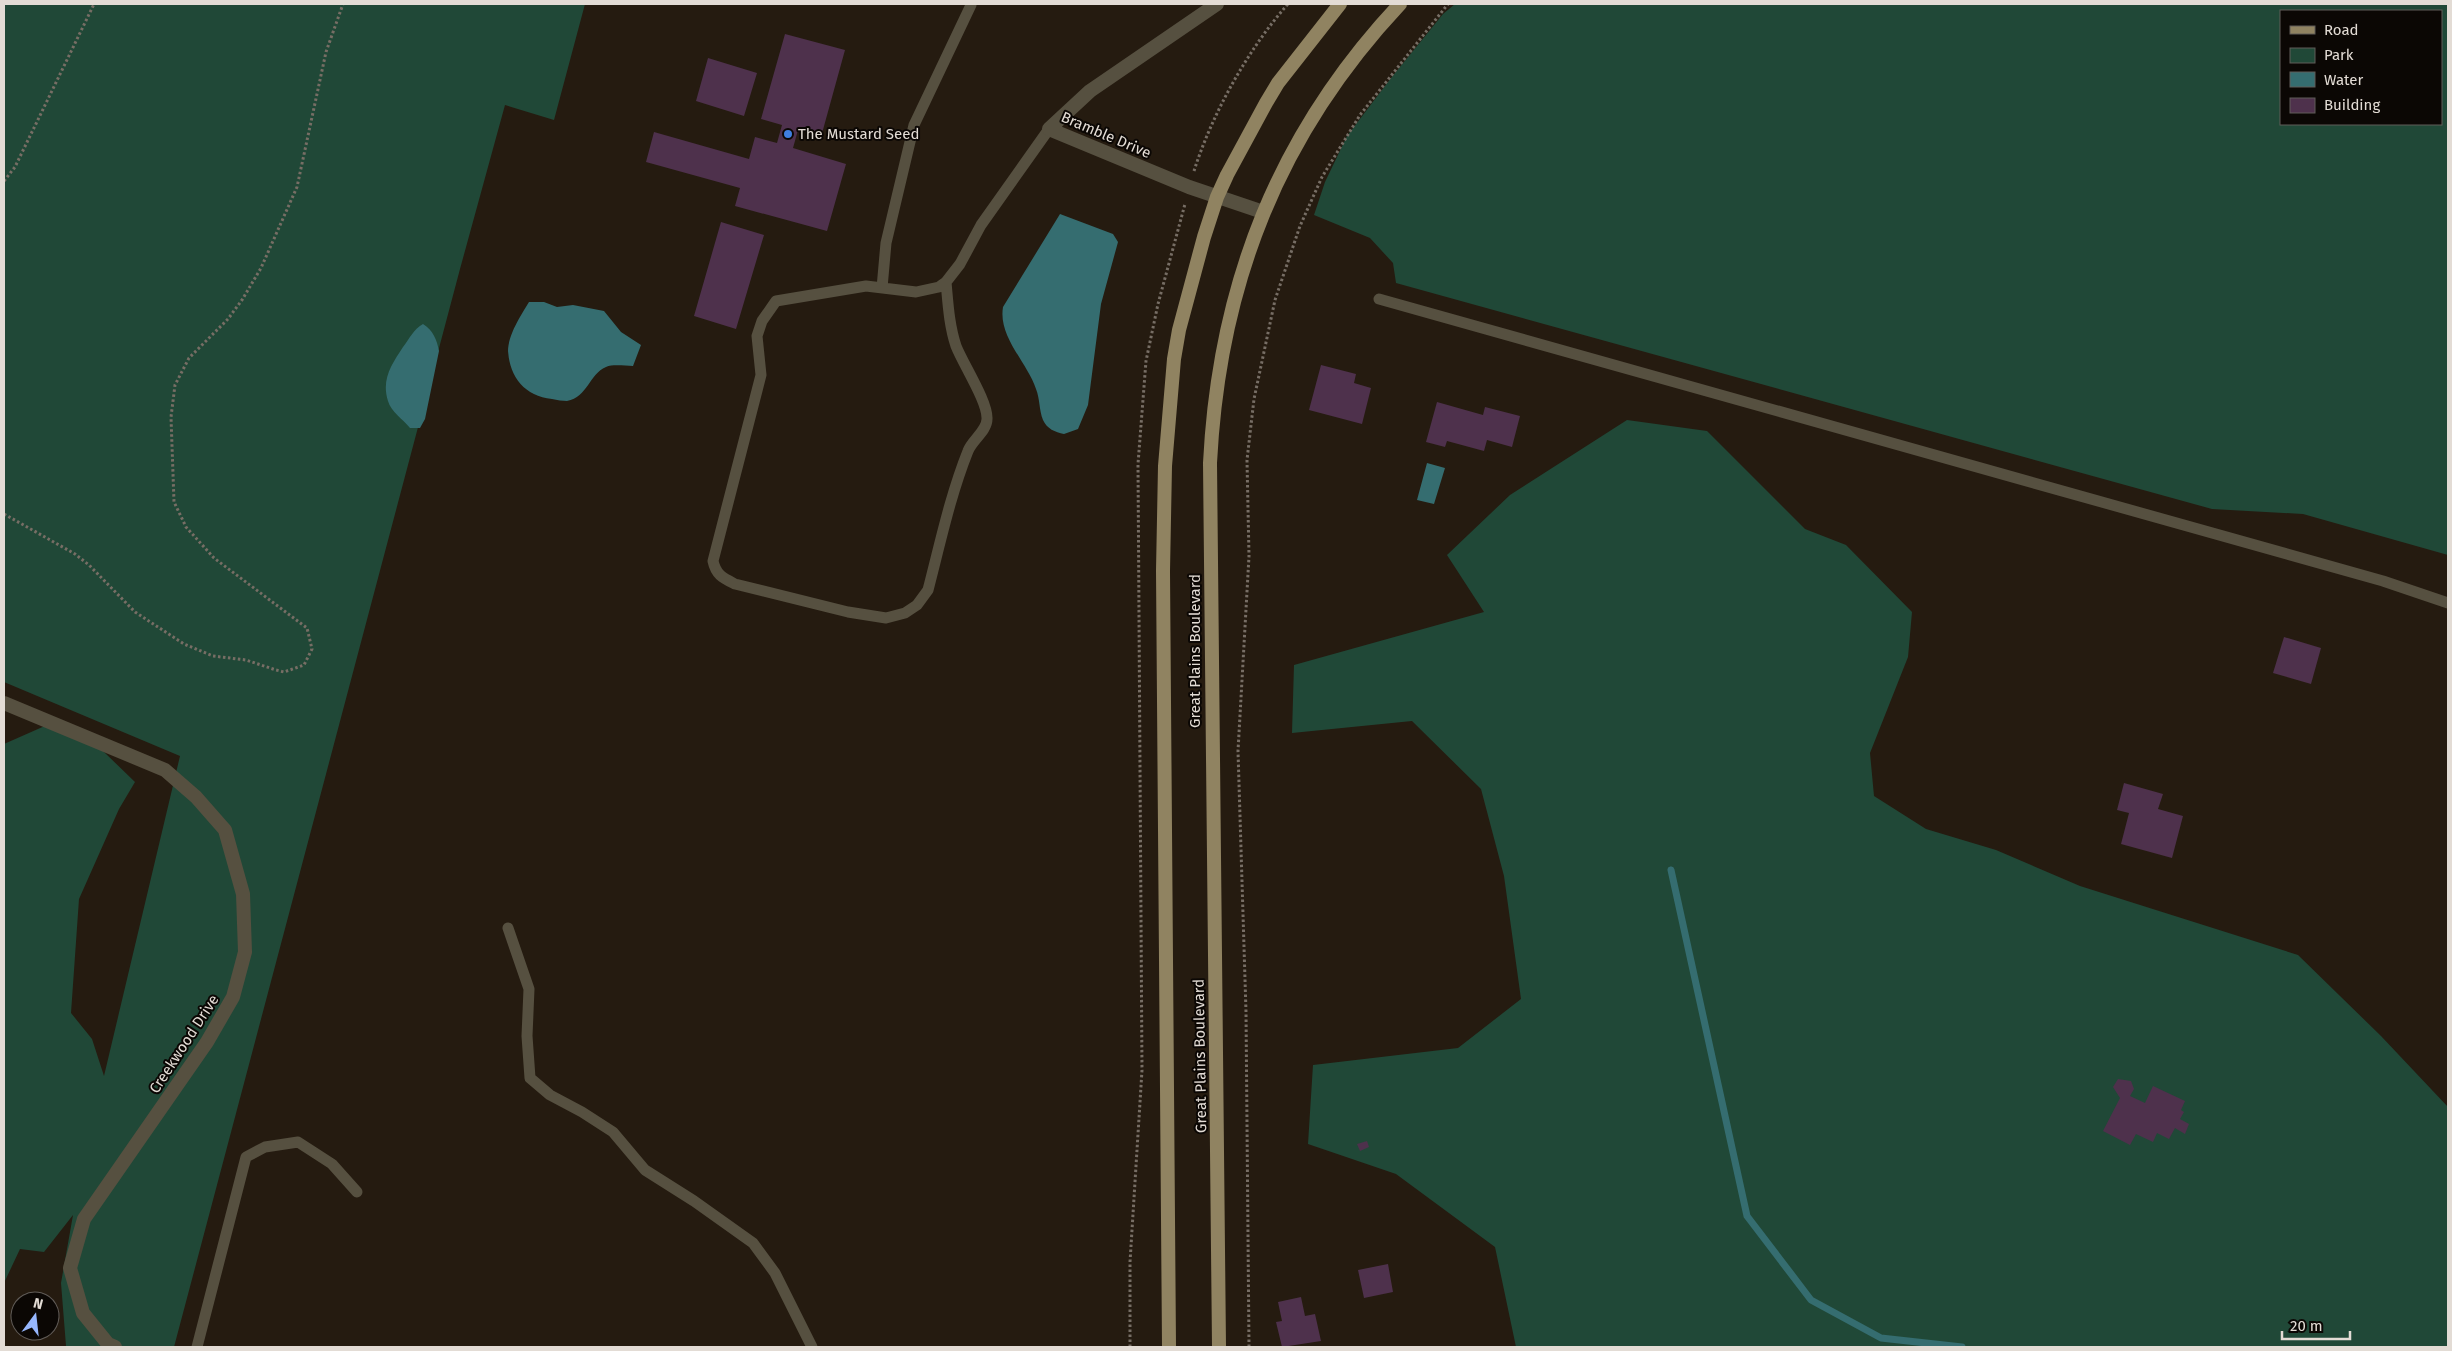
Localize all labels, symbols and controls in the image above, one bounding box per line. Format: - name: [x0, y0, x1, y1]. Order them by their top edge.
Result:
- legend: [2280, 10, 2442, 125]
- text: Road: [2324, 21, 2359, 39]
- text: Park: [2324, 46, 2354, 64]
- text: Water: [2324, 71, 2363, 89]
- text: Building: [2324, 96, 2380, 114]
- street label: Bramble Drive: [1058, 108, 1154, 162]
- place label: The Mustard Seed: [798, 125, 919, 143]
- marker: The Mustard Seed: [782, 128, 794, 140]
- street label: Great Plains Boulevard: [1186, 574, 1204, 728]
- street label: Great Plains Boulevard: [1190, 979, 1210, 1133]
- street label: Creekwood Drive: [145, 991, 223, 1097]
- north arrow: [10, 1291, 60, 1341]
- text: N: [32, 1295, 45, 1313]
- scale bar: [2282, 1308, 2350, 1340]
- text: 20 m: [2290, 1317, 2323, 1335]

